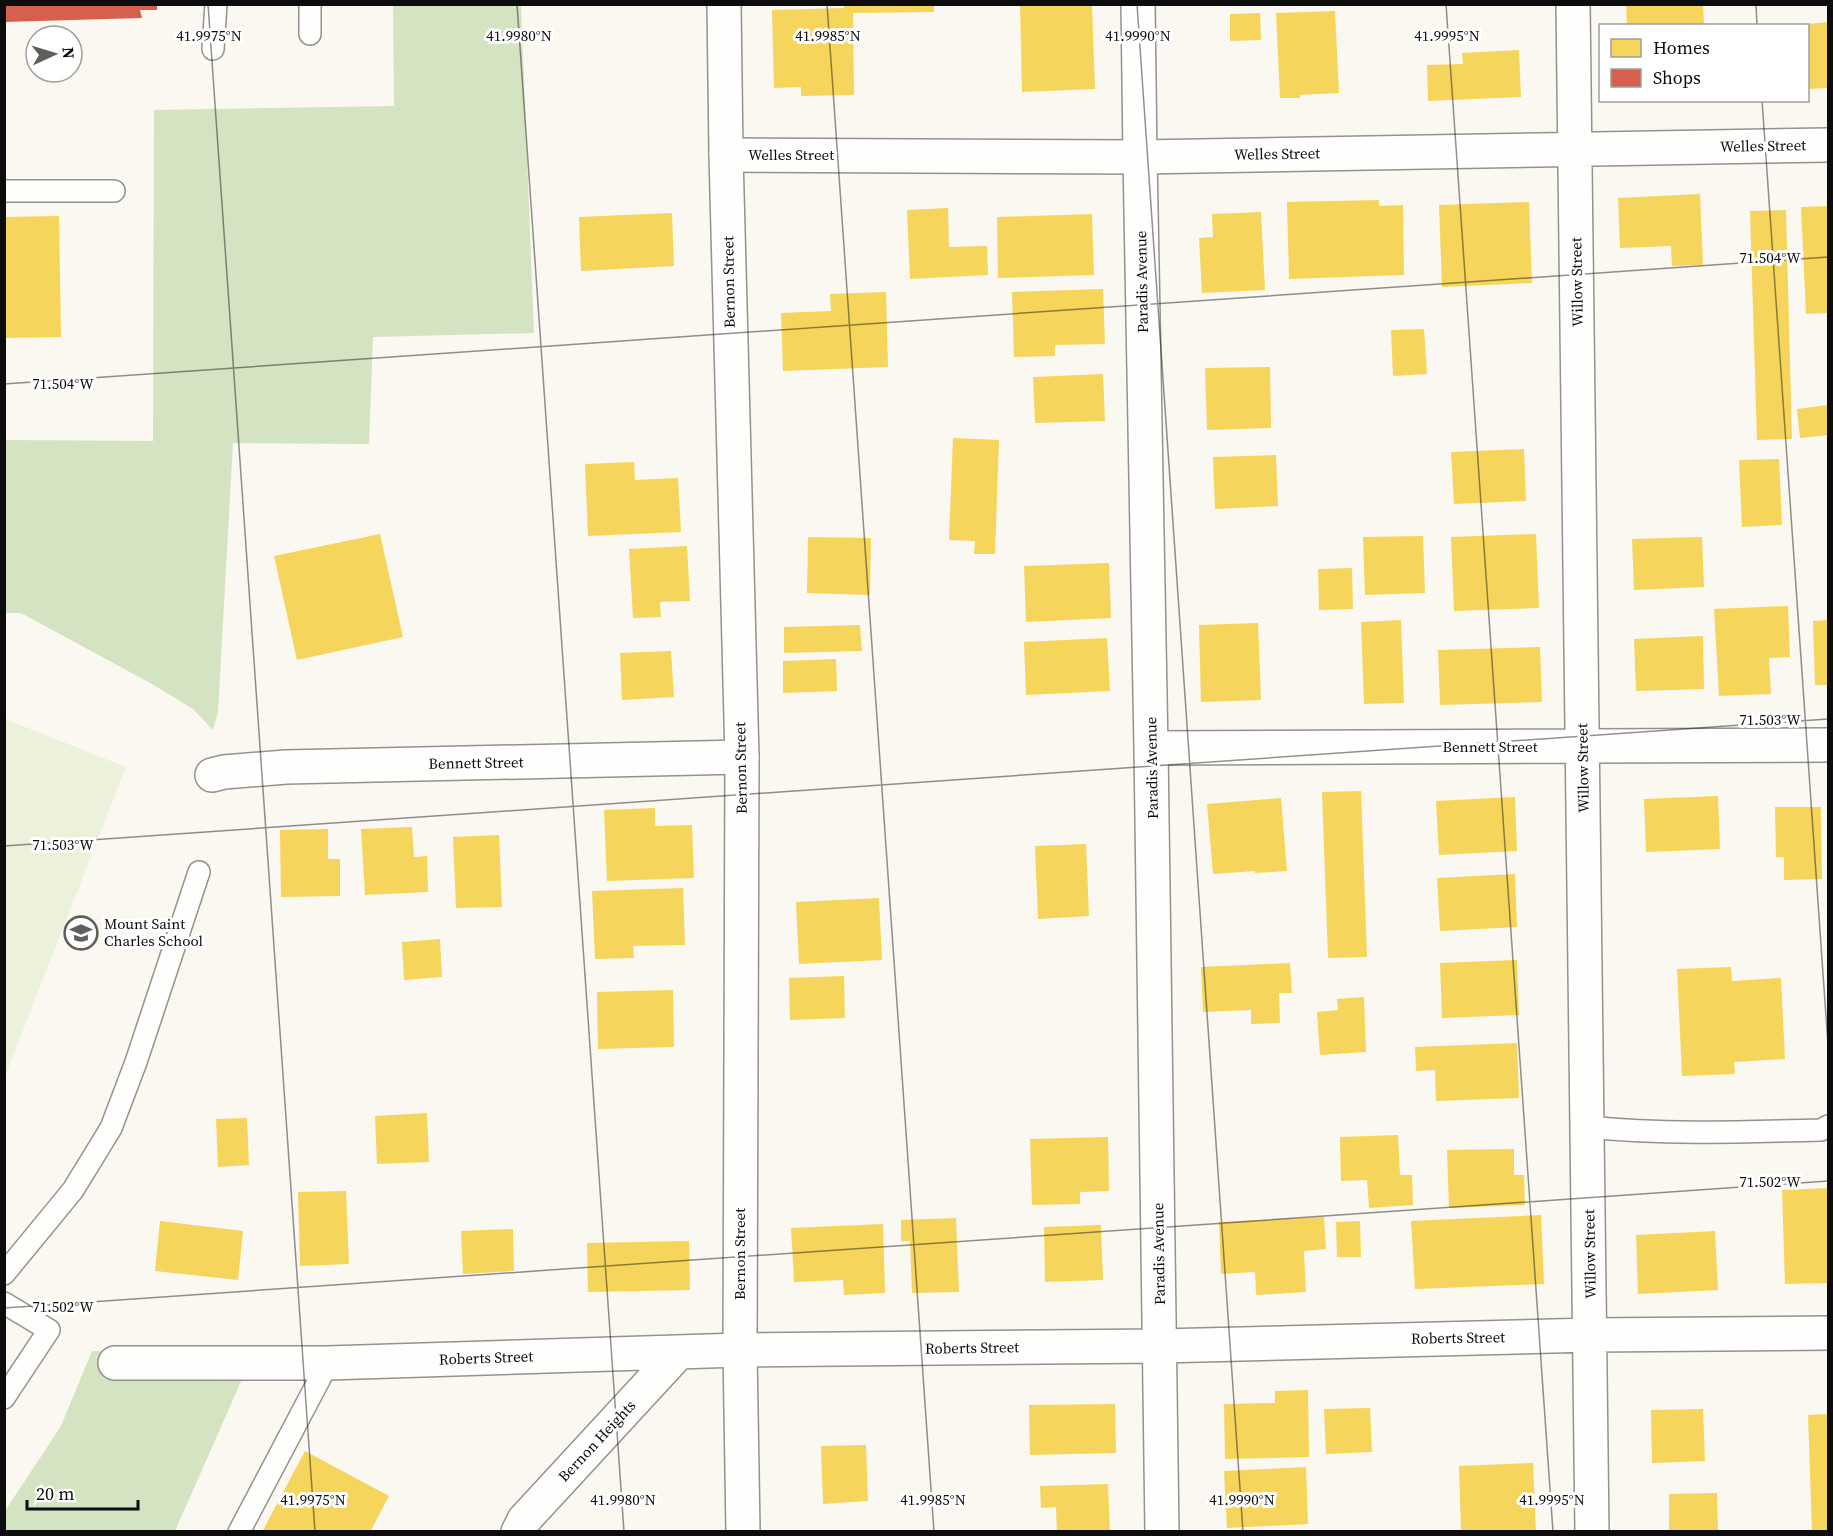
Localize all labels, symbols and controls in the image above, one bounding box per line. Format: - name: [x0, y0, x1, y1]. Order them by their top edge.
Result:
- north arrow: [24, 24, 84, 84]
- legend: [1599, 24, 1809, 102]
- text: 41.9975°N: [176, 25, 242, 46]
- text: 41.9980°N: [486, 25, 552, 46]
- text: 41.9985°N: [795, 25, 861, 46]
- text: 41.9990°N: [1105, 25, 1171, 46]
- text: 41.9995°N: [1414, 25, 1480, 46]
- text: Homes: [1653, 35, 1710, 60]
- text: N: [58, 46, 80, 60]
- text: Shops: [1653, 65, 1701, 90]
- street label: Welles Street: [1720, 134, 1806, 157]
- street label: Welles Street: [1234, 142, 1320, 165]
- street label: Welles Street: [748, 144, 834, 165]
- street label: Paradis Avenue: [1130, 230, 1153, 333]
- street label: Bernon Street: [717, 236, 740, 328]
- street label: Willow Street: [1565, 237, 1588, 327]
- text: 71.504°W: [1739, 247, 1801, 268]
- text: 71.504°W: [32, 373, 94, 394]
- text: 71.503°W: [1739, 709, 1801, 730]
- street label: Paradis Avenue: [1140, 716, 1163, 819]
- street label: Bernon Street: [729, 722, 752, 814]
- street label: Willow Street: [1571, 723, 1594, 813]
- street label: Bennett Street: [1442, 736, 1538, 757]
- street label: Bennett Street: [428, 751, 524, 774]
- text: 71.503°W: [32, 834, 94, 855]
- place label: Mount Saint Charles School: [104, 913, 204, 951]
- school or university icon: Mount Saint Charles School: [63, 915, 99, 951]
- text: 71.502°W: [1739, 1171, 1801, 1192]
- street label: Paradis Avenue: [1147, 1202, 1170, 1305]
- street label: Bernon Street: [729, 1208, 750, 1300]
- street label: Willow Street: [1578, 1209, 1601, 1299]
- text: 71.502°W: [32, 1296, 94, 1317]
- street label: Roberts Street: [1411, 1326, 1505, 1349]
- street label: Roberts Street: [925, 1336, 1019, 1359]
- street label: Roberts Street: [438, 1345, 534, 1370]
- street label: Bernon Heights: [553, 1395, 640, 1486]
- scale bar: [27, 1473, 138, 1511]
- text: 20 m: [36, 1481, 74, 1506]
- text: 41.9975°N: [280, 1489, 346, 1510]
- text: 41.9980°N: [590, 1489, 656, 1510]
- text: 41.9985°N: [900, 1489, 966, 1510]
- text: 41.9990°N: [1209, 1489, 1275, 1510]
- text: 41.9995°N: [1519, 1489, 1585, 1510]

